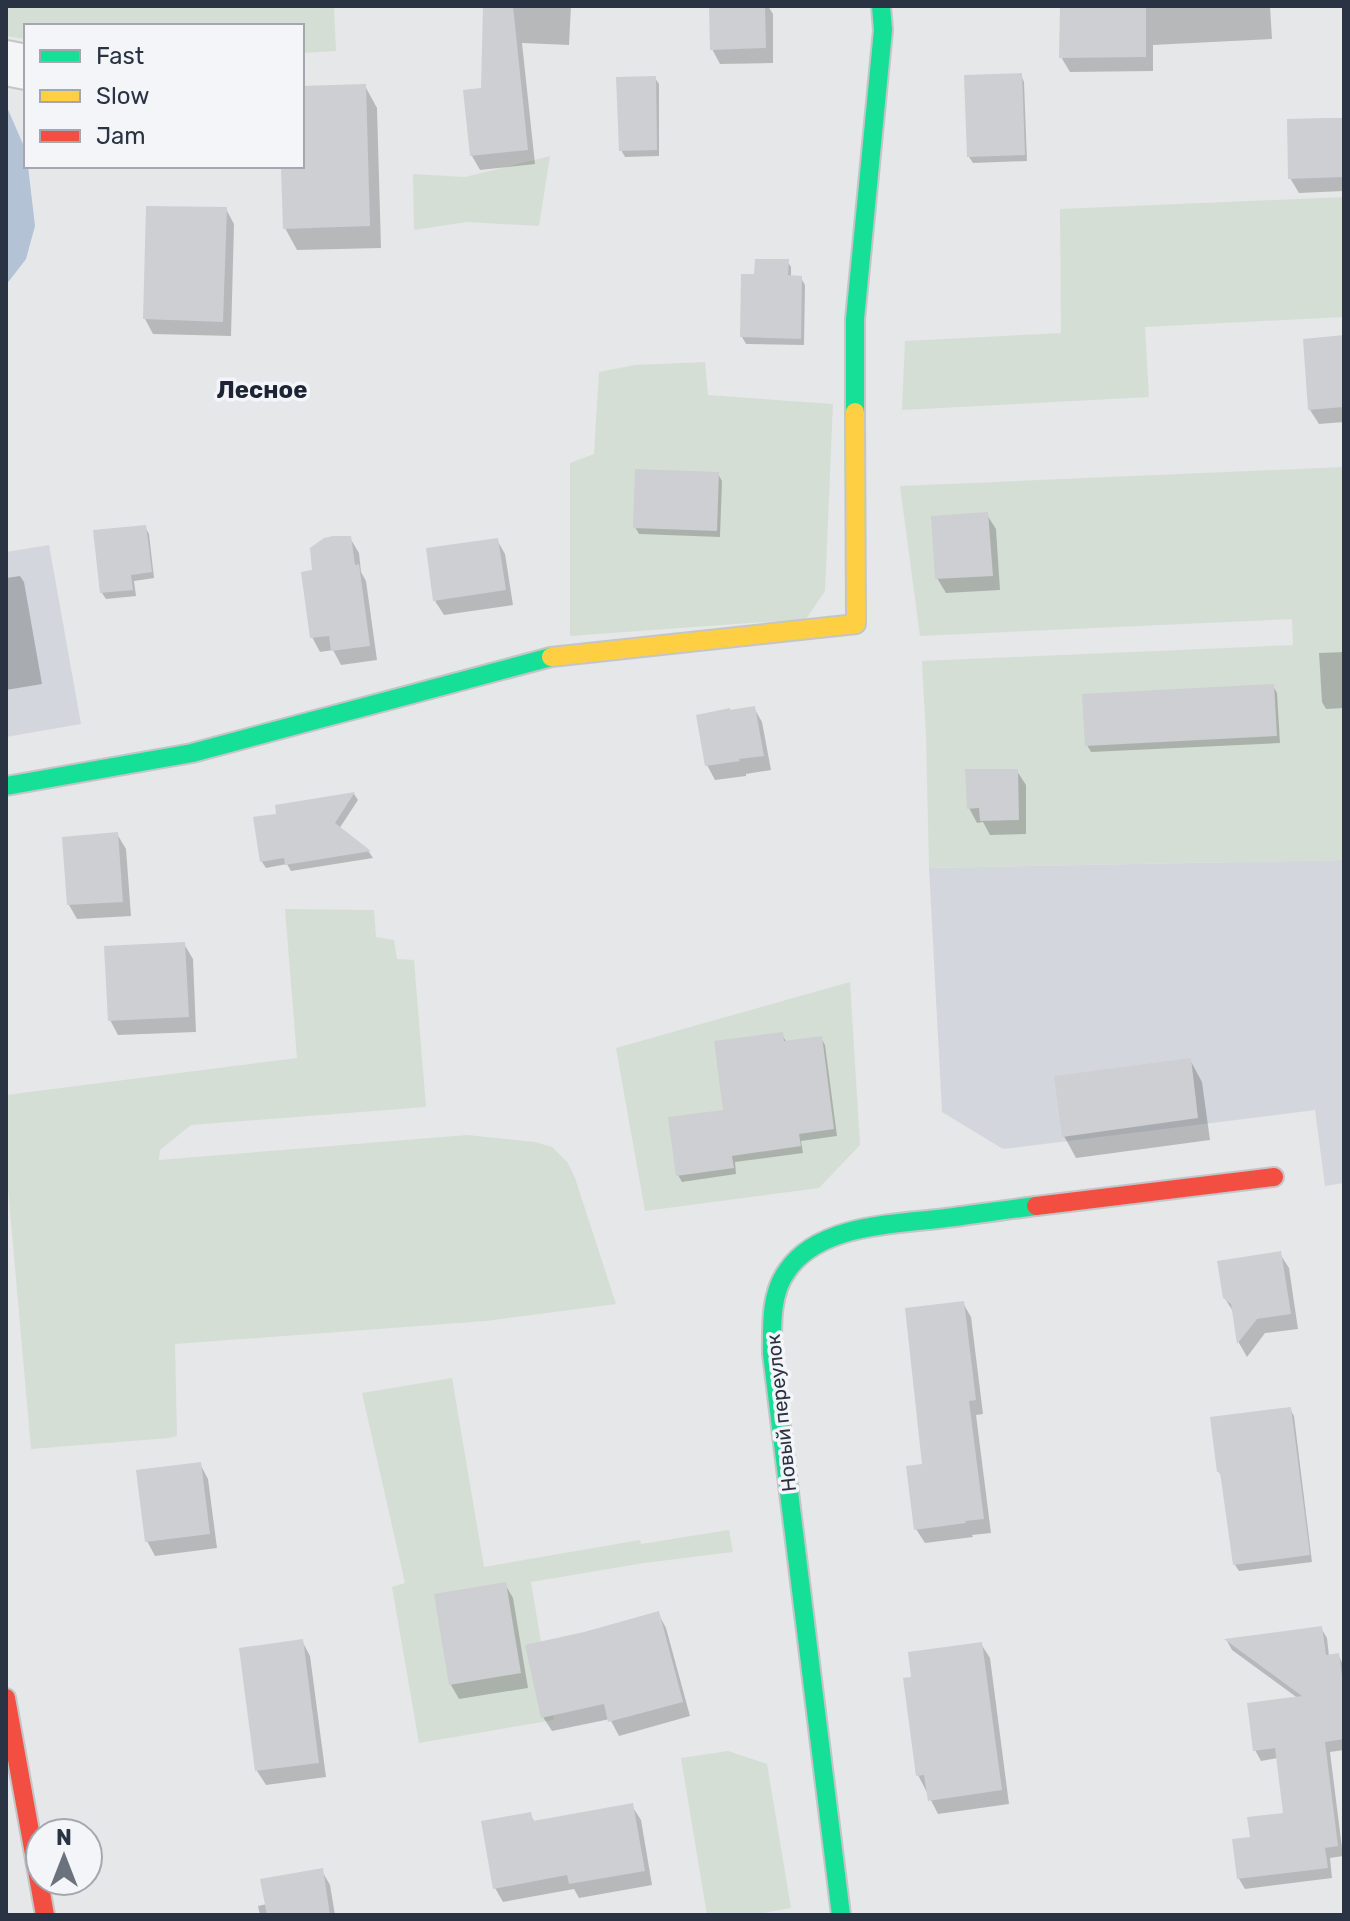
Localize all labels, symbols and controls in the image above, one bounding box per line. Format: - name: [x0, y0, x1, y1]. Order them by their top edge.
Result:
- legend: [24, 24, 304, 168]
- text: Fast: [96, 42, 144, 70]
- text: Slow: [96, 82, 149, 110]
- text: Jam: [96, 122, 146, 150]
- district label: Лесное: [217, 376, 307, 404]
- street label: Новый переулок: [761, 1333, 801, 1493]
- north arrow: [24, 1817, 104, 1897]
- text: N: [56, 1824, 72, 1851]

